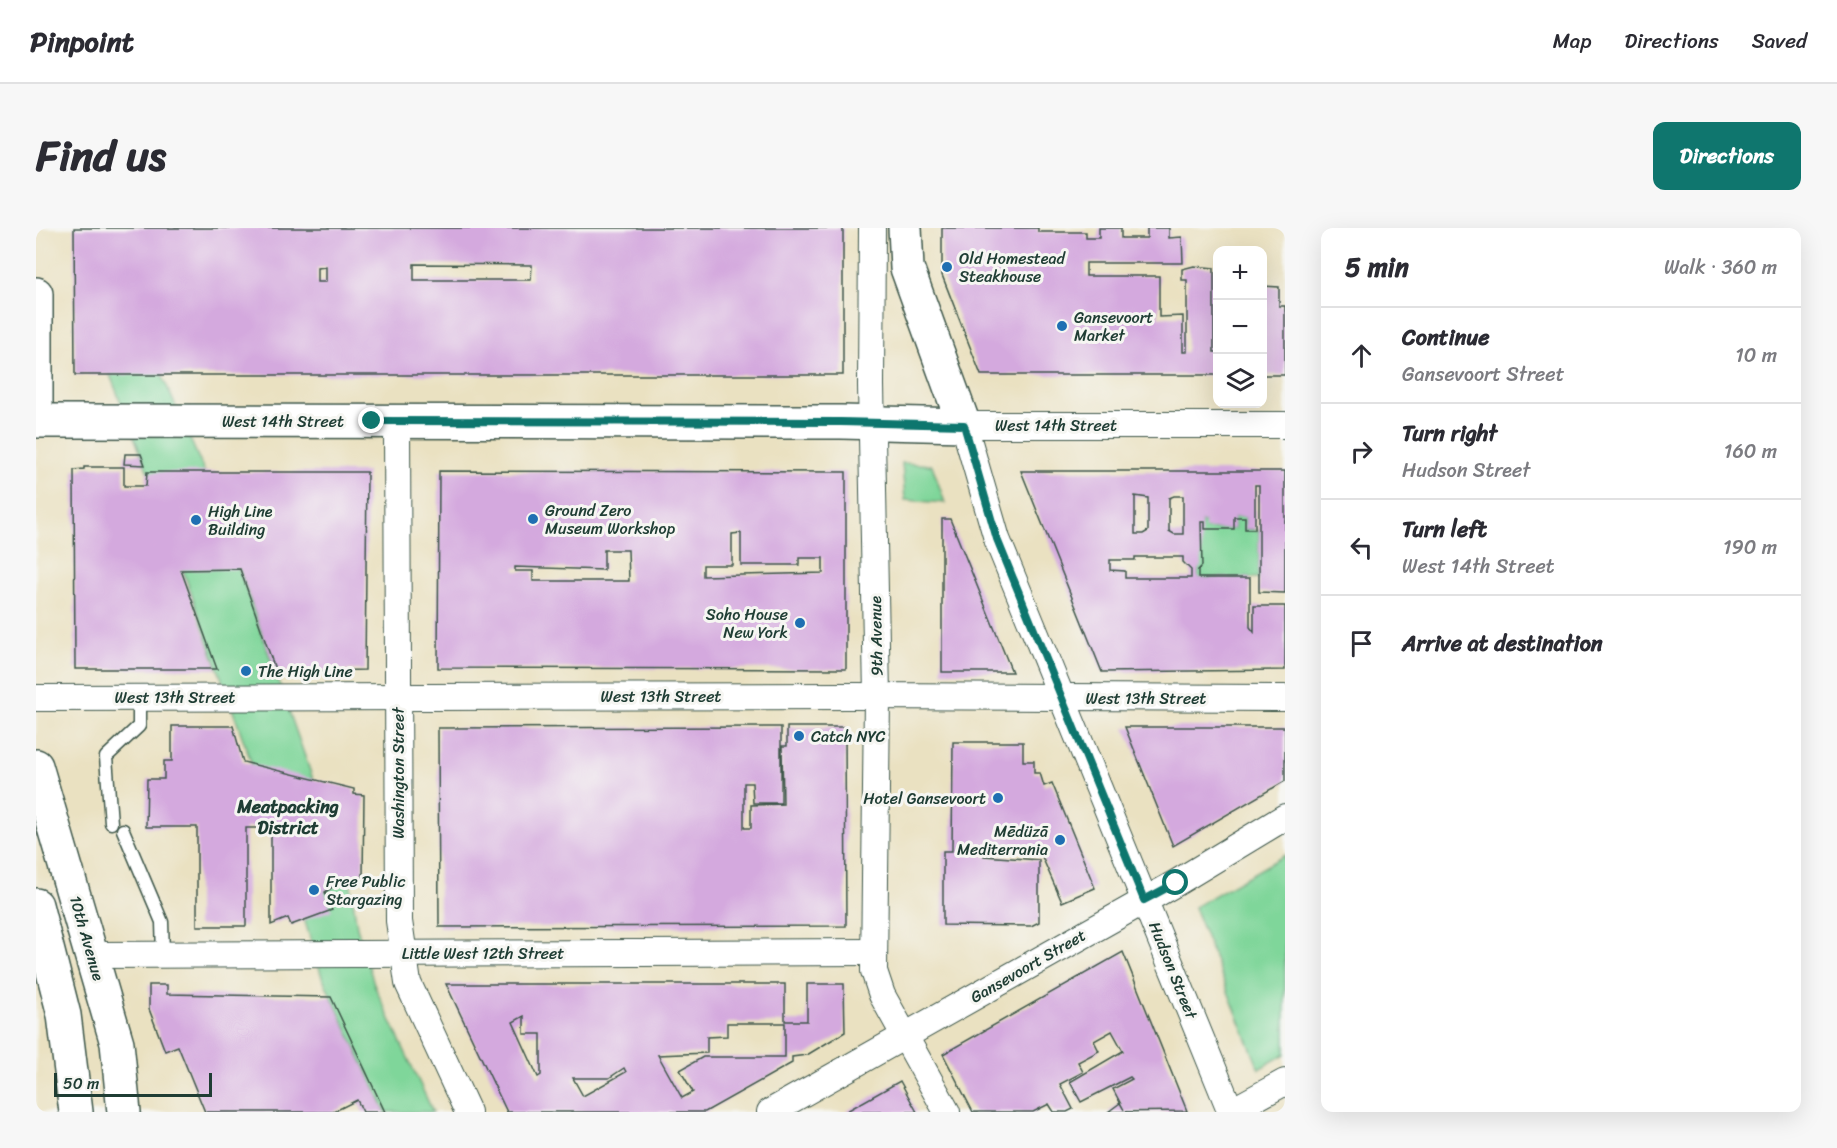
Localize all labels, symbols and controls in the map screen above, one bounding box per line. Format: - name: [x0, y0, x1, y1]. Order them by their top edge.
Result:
- text: Pinpoint: [30, 17, 134, 66]
- text: Map: [1553, 22, 1591, 60]
- text: Directions: [1624, 22, 1719, 60]
- text: Saved: [1752, 22, 1807, 60]
- text: Find us: [36, 119, 166, 193]
- button: Directions: [1653, 122, 1801, 190]
- place label: Old Homestead Steakhouse: [959, 244, 1067, 291]
- text: 5 min: [1345, 244, 1409, 290]
- map controls: [1213, 246, 1267, 408]
- button: +: [1213, 246, 1267, 300]
- text: Walk · 360 m: [1664, 250, 1777, 285]
- marker: Old Homestead Steakhouse: [940, 260, 954, 274]
- button: −: [1213, 300, 1267, 354]
- place label: Gansevoort Market: [1074, 303, 1153, 350]
- text: Continue: [1402, 318, 1490, 357]
- marker: Gansevoort Market: [1055, 319, 1069, 333]
- text: 10 m: [1735, 338, 1777, 373]
- icon: ahead: [1345, 339, 1378, 372]
- button: layers: [1213, 354, 1267, 408]
- text: Gansevoort Street: [1402, 357, 1564, 392]
- street label: West 14th Street: [222, 407, 344, 436]
- route end: [358, 407, 384, 433]
- street label: West 14th Street: [995, 411, 1117, 440]
- text: Turn right: [1402, 414, 1497, 453]
- text: 160 m: [1724, 434, 1777, 469]
- icon: right: [1345, 435, 1378, 468]
- text: Hudson Street: [1402, 453, 1530, 488]
- place label: Ground Zero Museum Workshop: [545, 496, 676, 543]
- place label: High Line Building: [208, 497, 273, 544]
- text: Turn left: [1402, 510, 1487, 549]
- marker: Ground Zero Museum Workshop: [526, 512, 540, 526]
- marker: High Line Building: [189, 513, 203, 527]
- text: 190 m: [1723, 530, 1777, 565]
- icon: left: [1345, 531, 1378, 564]
- text: West 14th Street: [1402, 549, 1554, 584]
- street label: 9th Avenue: [861, 595, 891, 676]
- place label: Soho House New York: [706, 600, 788, 647]
- marker: Soho House New York: [793, 616, 807, 630]
- text: Arrive at destination: [1402, 624, 1603, 663]
- icon: arrive: [1345, 627, 1378, 660]
- place label: The High Line: [258, 657, 353, 686]
- marker: The High Line: [239, 664, 253, 678]
- street label: West 13th Street: [601, 682, 721, 711]
- street label: West 13th Street: [115, 683, 235, 712]
- street label: West 13th Street: [1086, 684, 1206, 713]
- street label: Washington Street: [384, 707, 413, 839]
- place label: Catch NYC: [811, 722, 885, 751]
- marker: Catch NYC: [792, 729, 806, 743]
- place label: Hotel Gansevoort: [863, 784, 986, 813]
- district label: Meatpacking District: [236, 791, 339, 844]
- marker: Hotel Gansevoort: [991, 791, 1005, 805]
- place label: Mēdüzā Mediterrania: [957, 817, 1049, 864]
- marker: Mēdüzā Mediterrania: [1053, 833, 1067, 847]
- place label: Free Public Stargazing: [326, 867, 405, 914]
- route start: [1162, 869, 1188, 895]
- marker: Free Public Stargazing: [307, 883, 321, 897]
- street label: 10th Avenue: [61, 892, 113, 984]
- street label: Hudson Street: [1140, 917, 1206, 1024]
- street label: Gansevoort Street: [964, 921, 1092, 1011]
- street label: Little West 12th Street: [402, 939, 564, 968]
- text: 50 m: [63, 1069, 99, 1098]
- scale bar: [54, 1070, 212, 1098]

